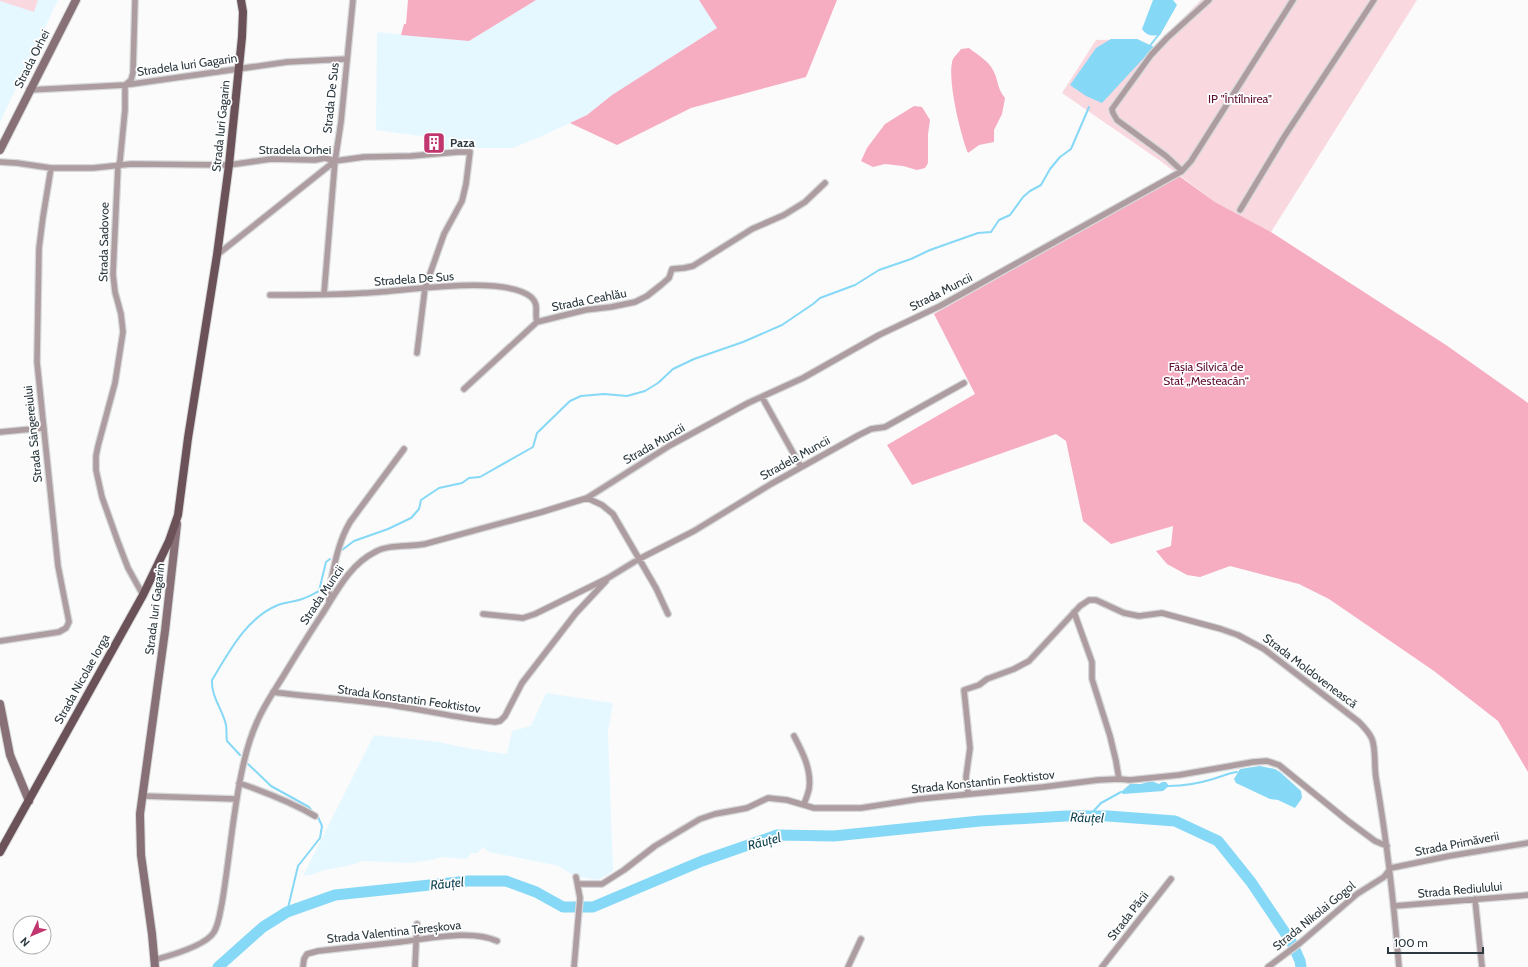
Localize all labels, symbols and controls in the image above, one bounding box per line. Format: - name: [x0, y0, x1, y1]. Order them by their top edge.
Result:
- street label: Strada Orhei: [10, 27, 53, 91]
- street label: Stradela Iuri Gagarin: [136, 50, 238, 79]
- street label: Strada De Sus: [319, 62, 342, 134]
- street label: Strada Iuri Gagarin: [208, 79, 233, 173]
- park label: IP "Întîlnirea": [1208, 91, 1272, 106]
- building icon: Paza: [421, 130, 447, 156]
- place label: Paza: [450, 135, 475, 150]
- street label: Stradela Orhei: [259, 142, 331, 157]
- street label: Strada Sadovoe: [95, 202, 112, 282]
- street label: Stradela De Sus: [373, 268, 454, 289]
- street label: Strada Muncii: [907, 269, 975, 314]
- street label: Strada Ceahlău: [550, 285, 628, 314]
- park label: Fâșia Silvică de Stat „Mesteacăn“: [1163, 359, 1249, 388]
- street label: Strada Sângereiului: [20, 385, 45, 483]
- street label: Strada Muncii: [620, 420, 687, 467]
- street label: Stradela Muncii: [757, 432, 832, 483]
- street label: Strada Iuri Gagarin: [141, 562, 168, 656]
- street label: Strada Muncii: [296, 562, 347, 627]
- street label: Strada Moldovenească: [1260, 630, 1361, 711]
- street label: Strada Nicolae Iorga: [51, 631, 113, 726]
- street label: Strada Konstantin Feoktistov: [337, 681, 482, 716]
- street label: Strada Konstantin Feoktistov: [910, 766, 1056, 797]
- water label: Răuțel: [1070, 808, 1104, 826]
- street label: Strada Primăverii: [1414, 828, 1500, 859]
- water label: Răuțel: [746, 829, 782, 853]
- water label: Răuțel: [429, 873, 465, 893]
- street label: Strada Nikolai Gogol: [1269, 878, 1358, 954]
- street label: Strada Rediulului: [1417, 878, 1503, 901]
- street label: Strada Păcii: [1104, 888, 1152, 943]
- north arrow: [12, 915, 52, 955]
- street label: Strada Valentina Tereșkova: [326, 917, 462, 947]
- scale bar: [1388, 929, 1483, 955]
- text: N: [17, 934, 33, 950]
- text: 100 m: [1394, 935, 1428, 950]

